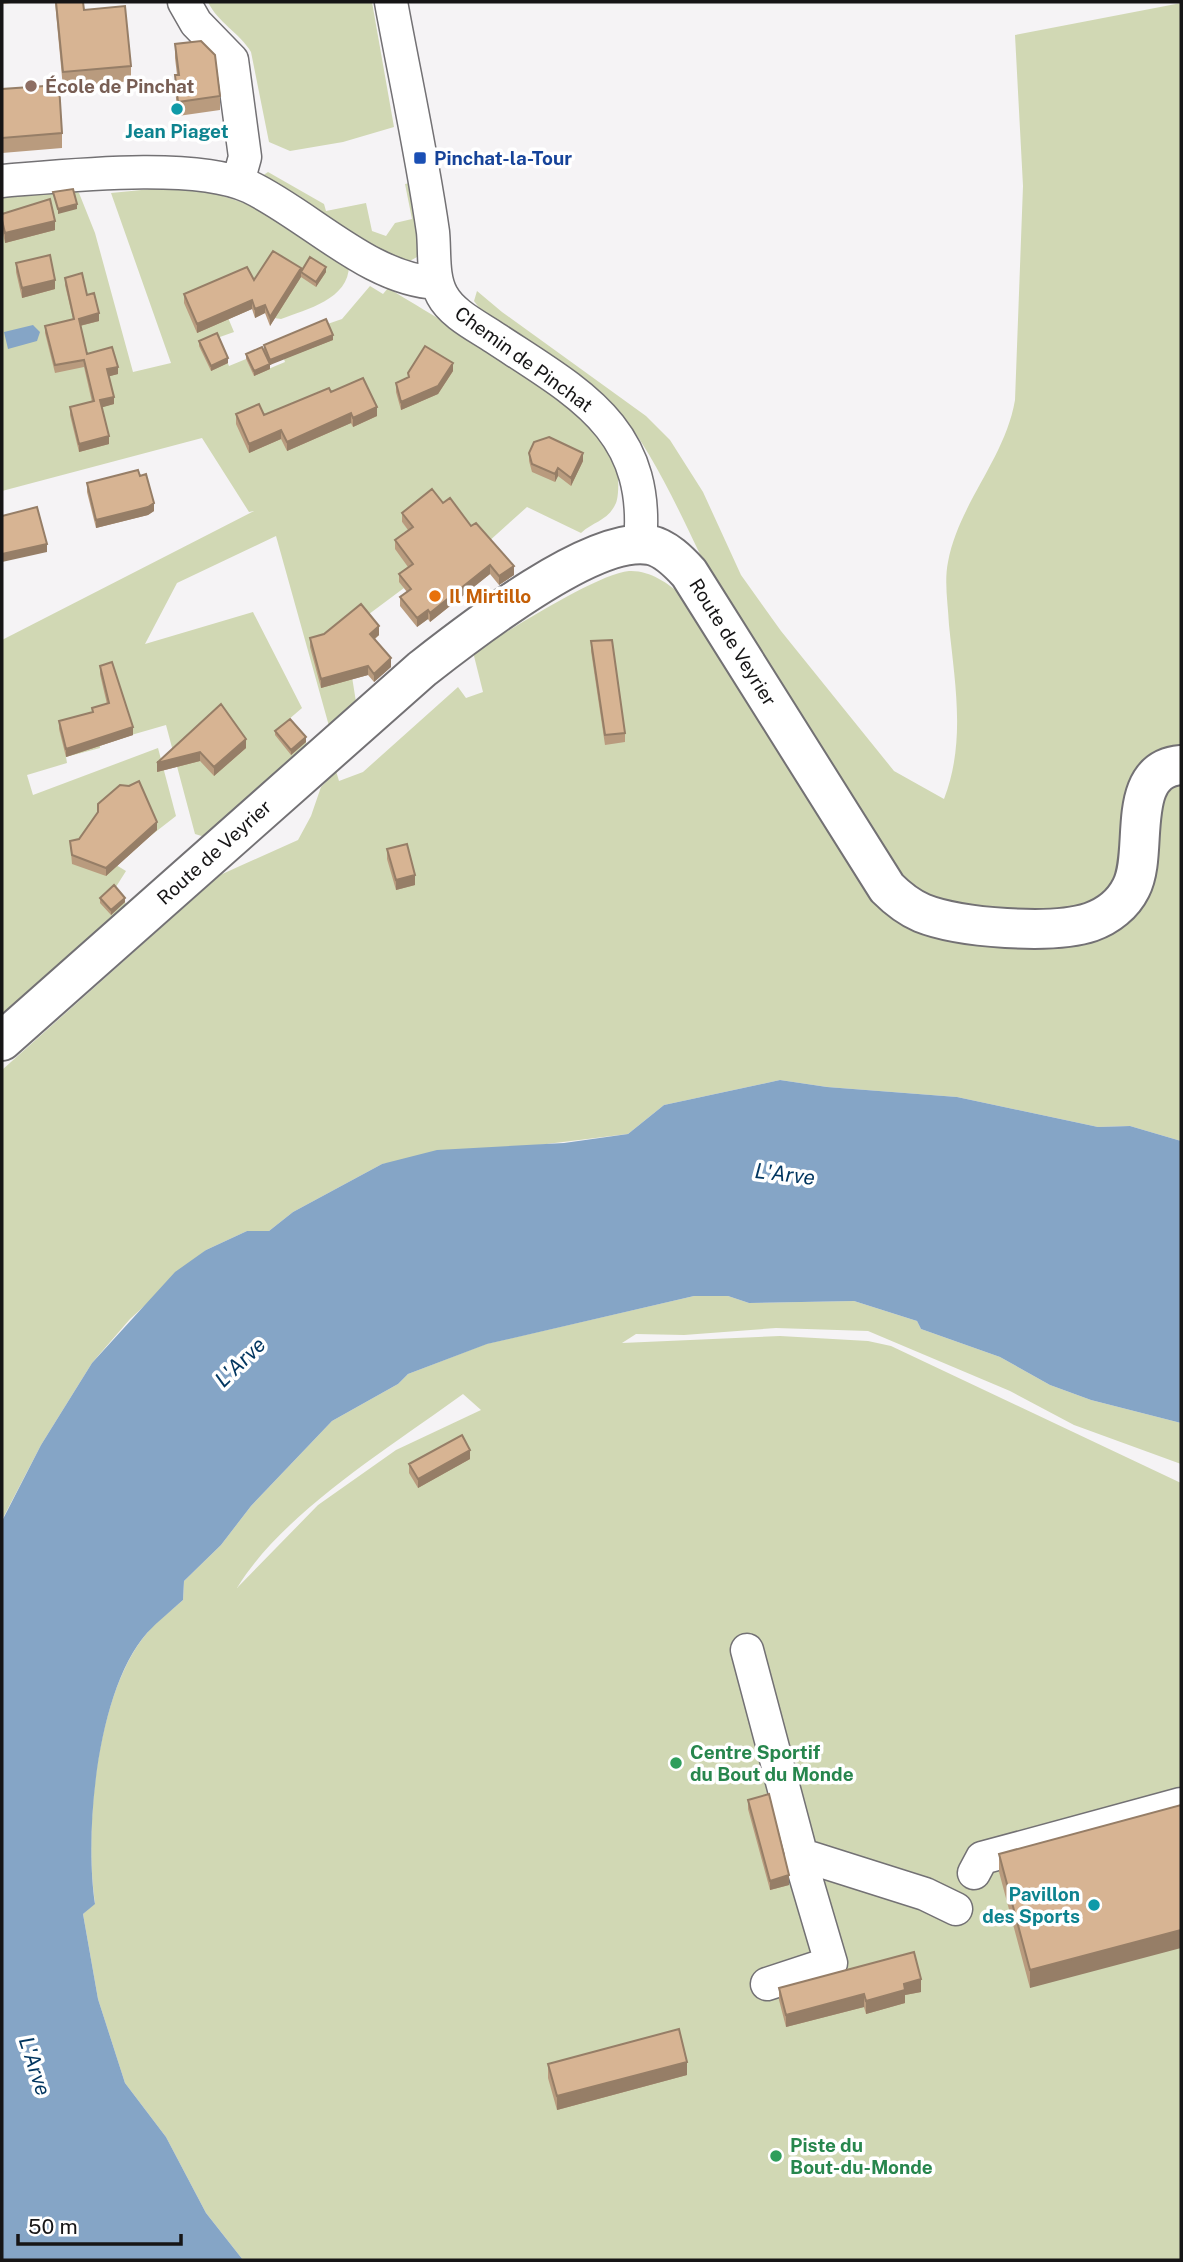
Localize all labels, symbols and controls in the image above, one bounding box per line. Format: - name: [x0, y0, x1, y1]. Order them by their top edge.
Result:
- place label: École de Pinchat: [45, 75, 195, 97]
- marker: École de Pinchat: [23, 78, 39, 94]
- marker: Jean Piaget: [169, 101, 185, 117]
- place label: Jean Piaget: [125, 120, 229, 142]
- place label: Pinchat-la-Tour: [434, 147, 572, 169]
- marker: Pinchat-la-Tour: [412, 150, 428, 166]
- street label: Chemin de Pinchat: [451, 302, 597, 416]
- street label: Route de Veyrier: [685, 574, 781, 710]
- place label: Il Mirtillo: [449, 585, 531, 607]
- marker: Il Mirtillo: [427, 588, 443, 604]
- street label: Route de Veyrier: [153, 795, 275, 909]
- water label: L'Arve: [753, 1158, 817, 1190]
- water label: L'Arve: [210, 1332, 270, 1392]
- place label: Centre Sportif du Bout du Monde: [690, 1741, 854, 1785]
- marker: Centre Sportif du Bout du Monde: [668, 1755, 684, 1771]
- place label: Pavillon des Sports: [982, 1883, 1080, 1927]
- marker: Pavillon des Sports: [1086, 1897, 1102, 1913]
- water label: L'Arve: [14, 2033, 56, 2099]
- place label: Piste du Bout-du-Monde: [790, 2134, 933, 2178]
- marker: Piste du Bout-du-Monde: [768, 2148, 784, 2164]
- scale bar: [18, 2202, 180, 2246]
- text: 50 m: [28, 2214, 78, 2239]

